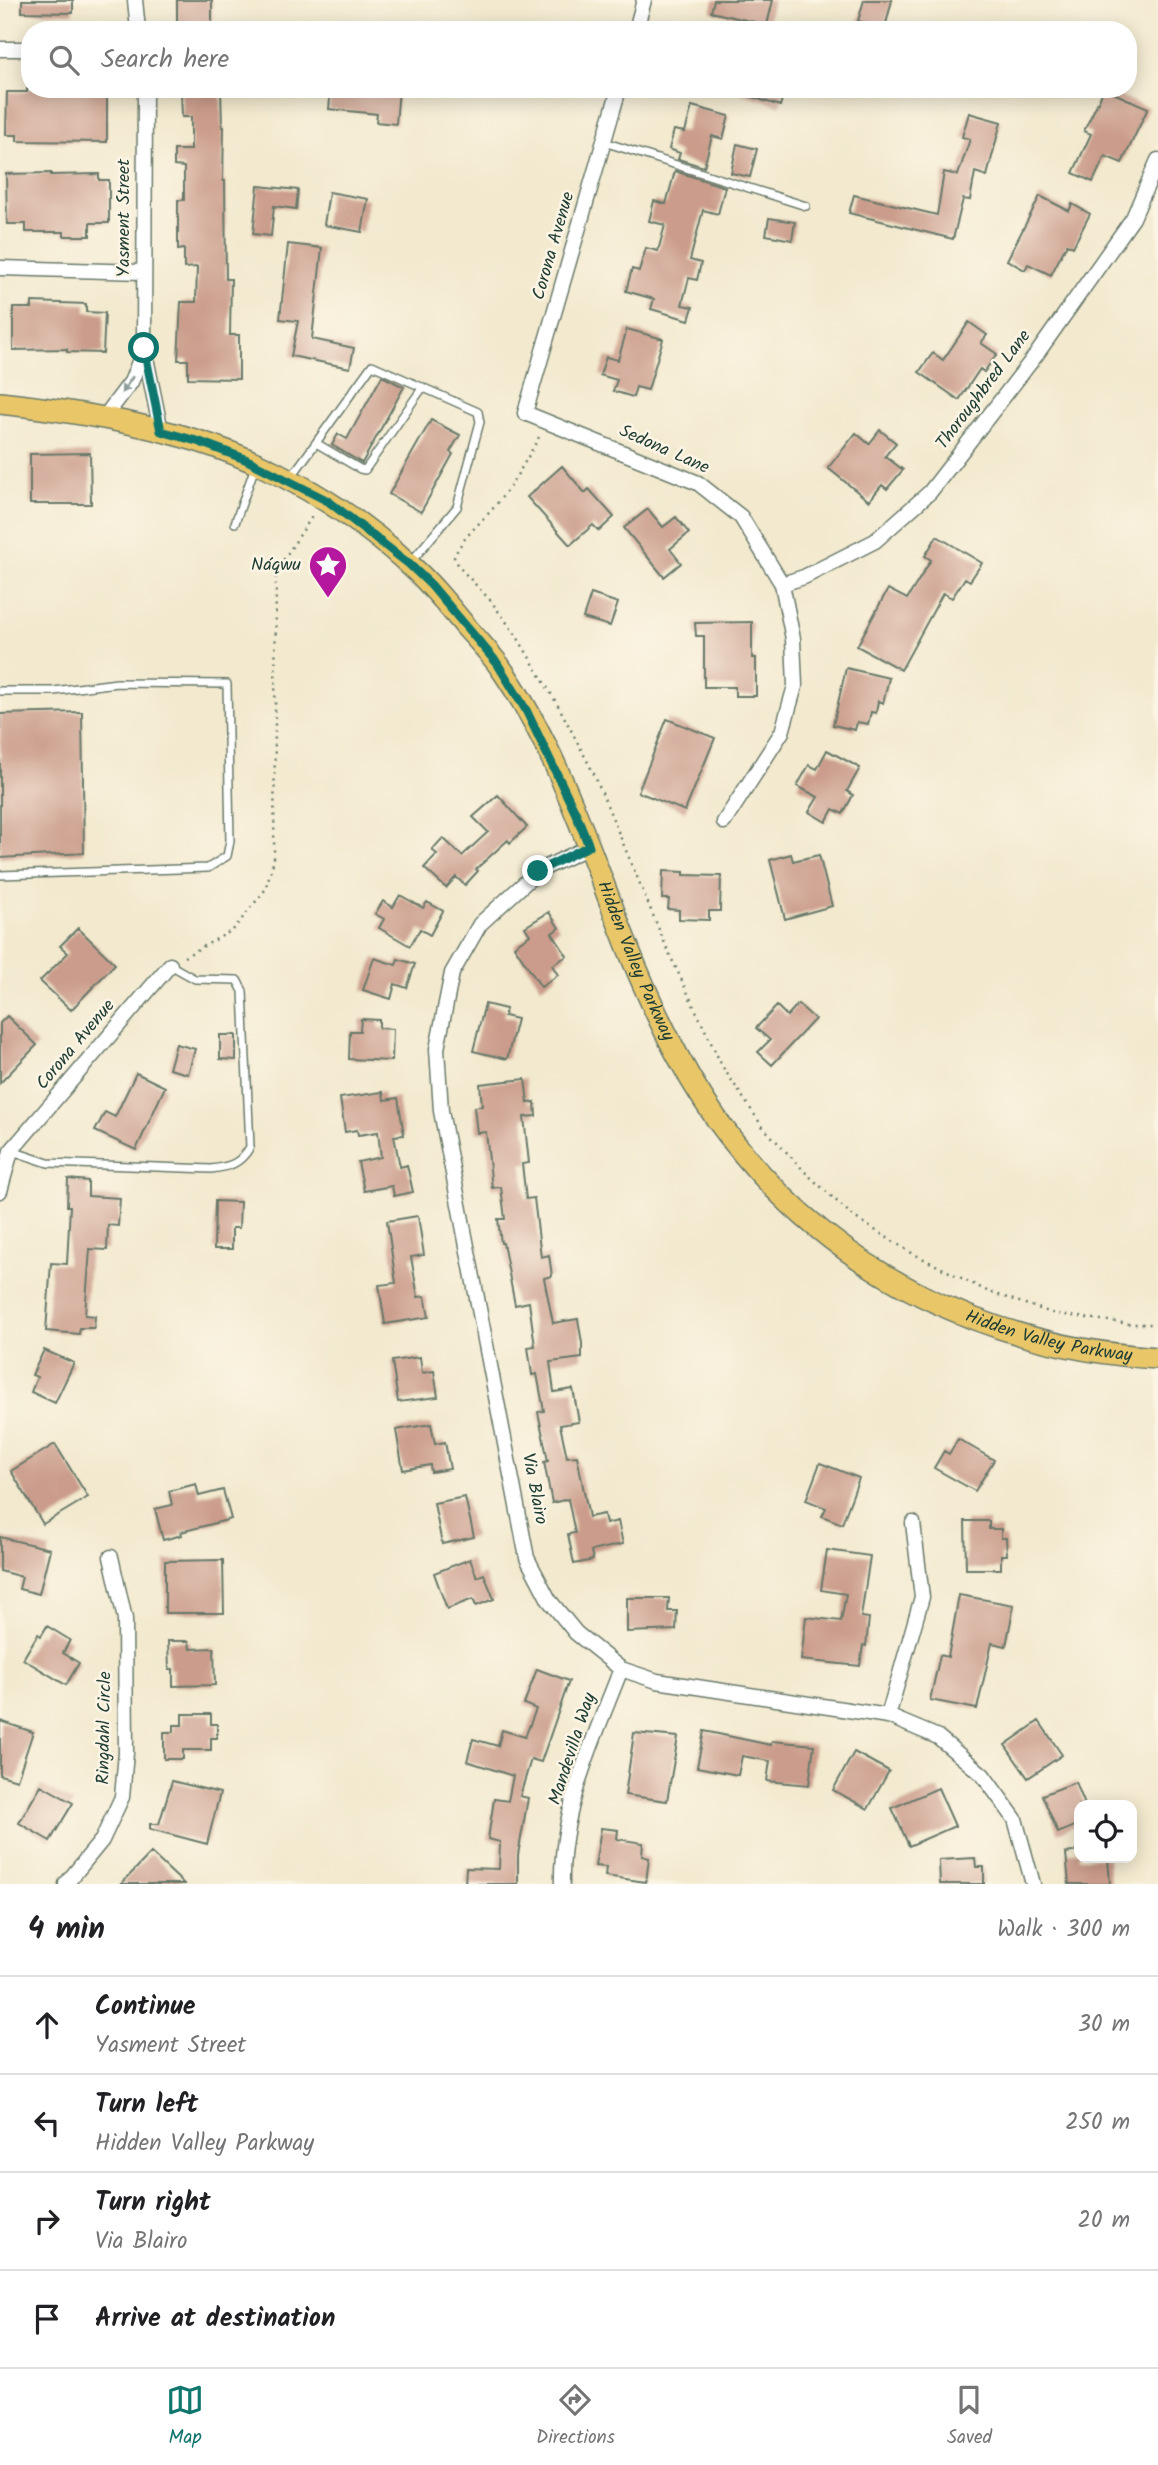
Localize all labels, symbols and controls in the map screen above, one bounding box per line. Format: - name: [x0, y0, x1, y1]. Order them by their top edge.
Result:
- search box: [21, 21, 1137, 98]
- text: Search here: [101, 39, 229, 81]
- icon: search: [45, 41, 83, 79]
- street label: Yasment Street: [110, 158, 139, 277]
- street label: Corona Avenue: [525, 189, 583, 303]
- street label: Thoroughbred Lane: [929, 324, 1039, 456]
- route start: [128, 332, 159, 363]
- one-way arrow: [120, 376, 134, 394]
- street label: Sedona Lane: [614, 417, 714, 483]
- place icon: Náqwu: [307, 544, 349, 599]
- place label: Náqwu: [251, 551, 301, 580]
- route end: [522, 855, 553, 886]
- street label: Hidden Valley Parkway: [589, 877, 682, 1047]
- street label: Corona Avenue: [29, 993, 123, 1097]
- street label: Hidden Valley Parkway: [961, 1302, 1134, 1370]
- street label: Via Blairo: [513, 1451, 555, 1527]
- street label: Ringdahl Circle: [90, 1671, 120, 1785]
- street label: Mandevilla Way: [541, 1689, 605, 1809]
- map controls: [1074, 1800, 1137, 1863]
- button: locate: [1074, 1800, 1137, 1863]
- text: 4 min: [28, 1906, 105, 1954]
- text: Walk · 300 m: [997, 1912, 1130, 1948]
- text: Continue: [95, 1986, 196, 2028]
- icon: ahead: [28, 2006, 66, 2044]
- text: 30 m: [1078, 2007, 1130, 2043]
- text: Yasment Street: [95, 2028, 246, 2064]
- text: Turn left: [95, 2084, 198, 2126]
- icon: left: [28, 2104, 66, 2142]
- text: 250 m: [1065, 2105, 1130, 2141]
- text: Hidden Valley Parkway: [95, 2126, 314, 2162]
- text: Turn right: [95, 2182, 211, 2224]
- icon: right: [28, 2202, 66, 2240]
- text: 20 m: [1078, 2203, 1130, 2239]
- text: Via Blairo: [95, 2224, 187, 2260]
- text: Arrive at destination: [95, 2298, 335, 2340]
- icon: arrive: [28, 2300, 66, 2338]
- tab: Map: [166, 2381, 204, 2453]
- tab: Directions: [536, 2381, 615, 2453]
- tab: Saved: [947, 2381, 992, 2453]

